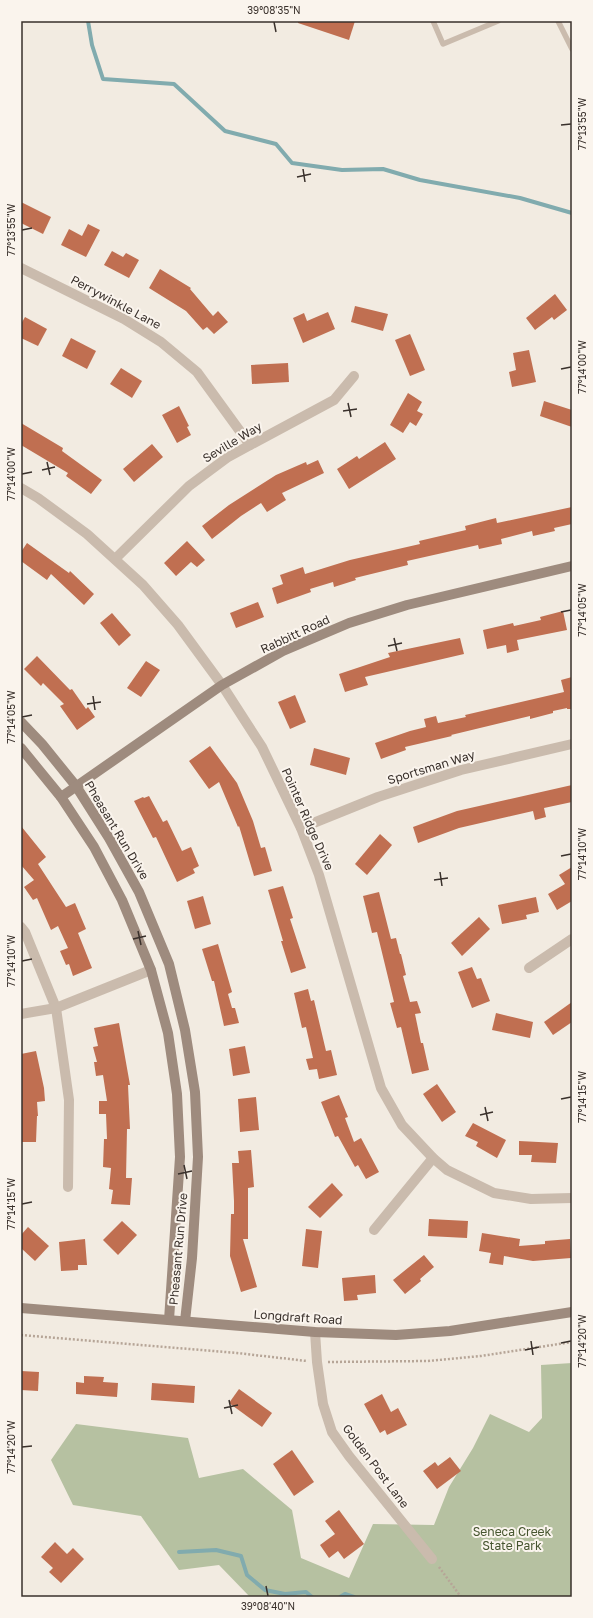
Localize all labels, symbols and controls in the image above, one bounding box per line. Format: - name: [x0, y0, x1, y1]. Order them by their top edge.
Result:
- text: 39°08'35"N: [247, 4, 301, 16]
- text: 77°13'55"W: [576, 97, 588, 150]
- text: 77°13'55"W: [5, 203, 17, 256]
- street label: Perrywinkle Lane: [68, 272, 164, 332]
- text: 77°14'00"W: [576, 340, 588, 394]
- street label: Seville Way: [200, 418, 264, 465]
- text: 77°14'00"W: [5, 447, 17, 501]
- text: 77°14'05"W: [576, 583, 588, 637]
- street label: Rabbitt Road: [258, 611, 332, 657]
- text: 77°14'05"W: [5, 690, 17, 744]
- street label: Sportsman Way: [386, 747, 477, 787]
- street label: Pointer Ridge Drive: [279, 765, 337, 873]
- street label: Pheasant Run Drive: [82, 778, 152, 882]
- text: 77°14'10"W: [576, 827, 588, 880]
- text: 77°14'10"W: [5, 934, 17, 987]
- text: 77°14'15"W: [576, 1071, 588, 1123]
- text: 77°14'15"W: [5, 1178, 17, 1230]
- street label: Pheasant Run Drive: [166, 1192, 190, 1306]
- street label: Longdraft Road: [253, 1306, 343, 1328]
- text: 77°14'20"W: [576, 1314, 588, 1368]
- text: 77°14'20"W: [5, 1420, 17, 1474]
- street label: Golden Post Lane: [340, 1421, 412, 1511]
- park label: Seneca Creek State Park: [473, 1524, 552, 1553]
- text: 39°08'40"N: [241, 1600, 295, 1612]

